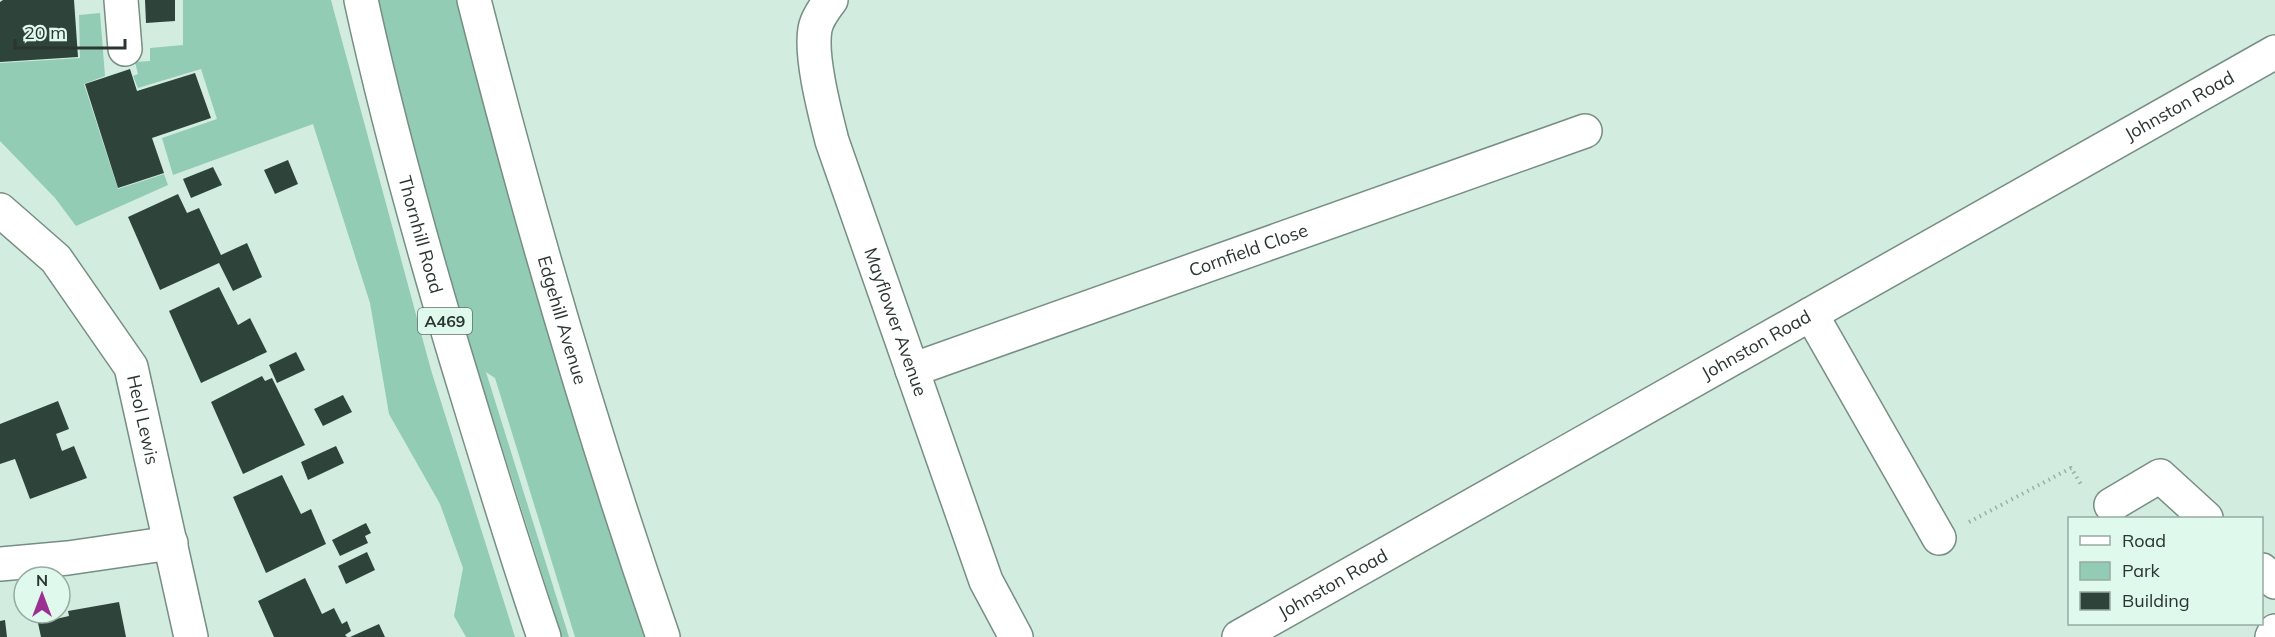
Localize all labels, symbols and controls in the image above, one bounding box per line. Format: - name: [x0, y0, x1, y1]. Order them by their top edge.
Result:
- scale bar: [15, 12, 124, 50]
- text: 20 m: [24, 21, 66, 44]
- street label: Johnston Road: [2120, 65, 2238, 146]
- street label: Thornhill Road: [393, 173, 448, 296]
- street label: Cornfield Close: [1186, 218, 1311, 282]
- street label: Mayflower Avenue: [859, 245, 932, 399]
- street label: Edgehill Avenue: [533, 253, 592, 387]
- street label: Johnston Road: [1697, 304, 1815, 385]
- road number: A469: [418, 308, 472, 334]
- street label: Heol Lewis: [122, 373, 164, 467]
- legend: [2068, 517, 2263, 625]
- text: Road: [2122, 529, 2166, 552]
- street label: Johnston Road: [1274, 543, 1392, 623]
- text: Park: [2122, 559, 2161, 582]
- north arrow: [12, 565, 72, 625]
- text: N: [36, 570, 48, 590]
- text: Building: [2122, 589, 2190, 612]

